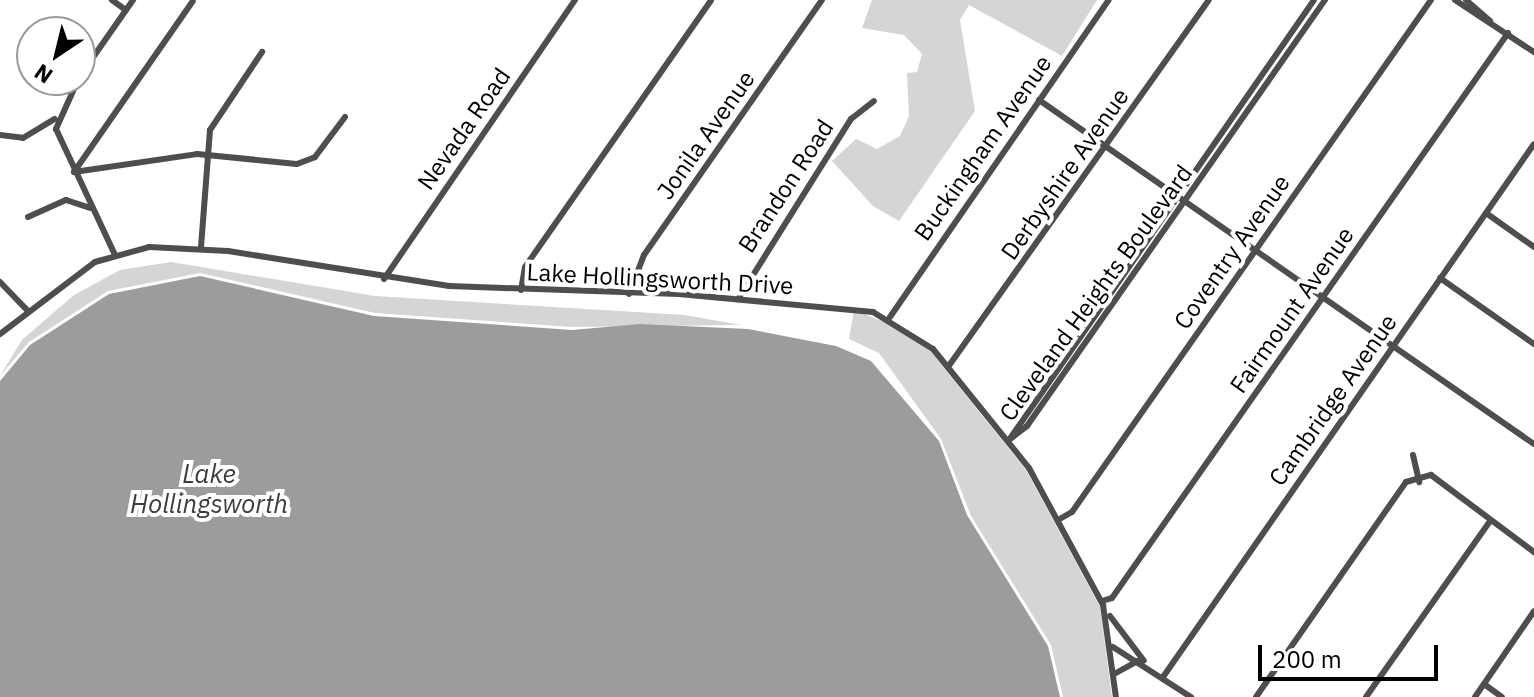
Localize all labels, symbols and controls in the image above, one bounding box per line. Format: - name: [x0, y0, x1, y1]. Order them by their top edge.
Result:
- north arrow: [16, 16, 96, 96]
- street label: Buckingham Avenue: [908, 50, 1058, 246]
- text: N: [28, 58, 58, 91]
- street label: Nevada Road: [411, 63, 517, 195]
- street label: Jonila Avenue: [651, 65, 761, 205]
- street label: Derbyshire Avenue: [995, 83, 1135, 265]
- street label: Brandon Road: [732, 114, 840, 258]
- street label: Cleveland Heights Boulevard: [993, 159, 1199, 427]
- street label: Coventry Avenue: [1168, 169, 1296, 335]
- street label: Fairmount Avenue: [1224, 221, 1360, 399]
- street label: Lake Hollingsworth Drive: [526, 258, 794, 300]
- street label: Cambridge Avenue: [1263, 309, 1403, 491]
- water label: Lake Hollingsworth: [130, 458, 288, 520]
- scale bar: [1262, 629, 1442, 679]
- text: 200 m: [1272, 643, 1342, 675]

